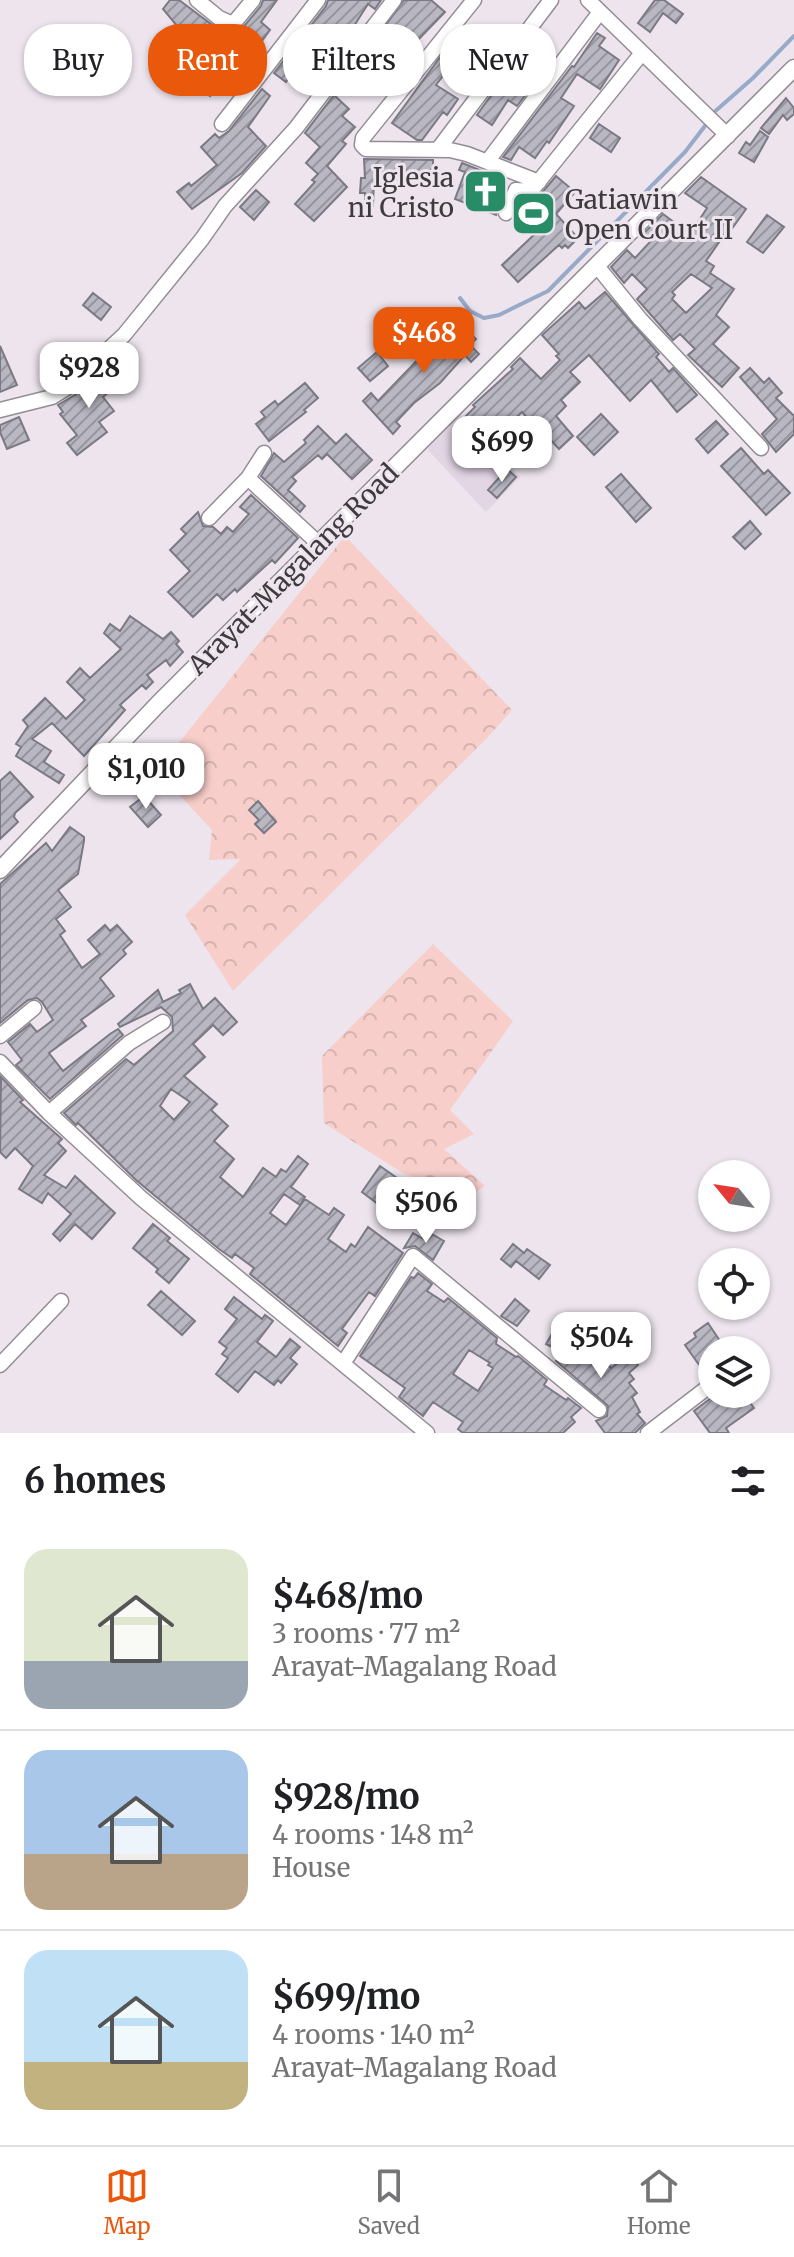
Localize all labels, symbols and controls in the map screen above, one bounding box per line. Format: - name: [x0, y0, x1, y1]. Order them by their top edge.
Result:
- chip: Buy: [24, 24, 132, 96]
- chip: Rent: [148, 24, 267, 96]
- chip: Filters: [283, 24, 424, 96]
- chip: New: [440, 24, 556, 96]
- place label: Iglesia ni Cristo: [348, 161, 454, 224]
- church icon: Iglesia ni Cristo: [461, 168, 509, 216]
- place label: Gatiawin Open Court II: [565, 183, 733, 246]
- sports icon: Gatiawin Open Court II: [510, 190, 558, 238]
- pin: $468: [377, 307, 471, 375]
- text: $468: [391, 316, 457, 349]
- pin: $928: [42, 342, 136, 410]
- text: $928: [58, 351, 120, 384]
- pin: $699: [455, 416, 549, 484]
- text: $699: [470, 425, 534, 458]
- street label: Arayat-Magalang Road: [180, 456, 406, 682]
- pin: $1,010: [81, 743, 211, 811]
- text: $1,010: [106, 752, 186, 785]
- north arrow: [698, 1160, 770, 1232]
- map controls: [698, 1160, 770, 1408]
- pin: $506: [379, 1177, 473, 1245]
- text: $506: [394, 1186, 458, 1219]
- button: locate: [698, 1248, 770, 1320]
- pin: $504: [554, 1312, 648, 1380]
- text: $504: [569, 1321, 633, 1354]
- button: layers: [698, 1336, 770, 1408]
- icon: filters: [726, 1459, 770, 1503]
- text: 6 homes: [24, 1460, 166, 1502]
- text: $468/mo: [272, 1575, 423, 1617]
- icon: home: [88, 1581, 184, 1677]
- text: 3 rooms · 77 m²: [272, 1617, 460, 1650]
- text: Arayat-Magalang Road: [272, 1650, 557, 1683]
- text: $928/mo: [272, 1776, 420, 1818]
- icon: home: [88, 1782, 184, 1878]
- text: 4 rooms · 148 m²: [272, 1818, 474, 1851]
- text: House: [272, 1851, 350, 1884]
- text: $699/mo: [272, 1976, 420, 2018]
- icon: home: [88, 1982, 184, 2078]
- text: 4 rooms · 140 m²: [272, 2018, 475, 2051]
- text: Arayat-Magalang Road: [272, 2051, 557, 2084]
- tab: Map: [104, 2164, 150, 2240]
- tab: Saved: [358, 2164, 420, 2240]
- tab: Home: [627, 2164, 690, 2240]

